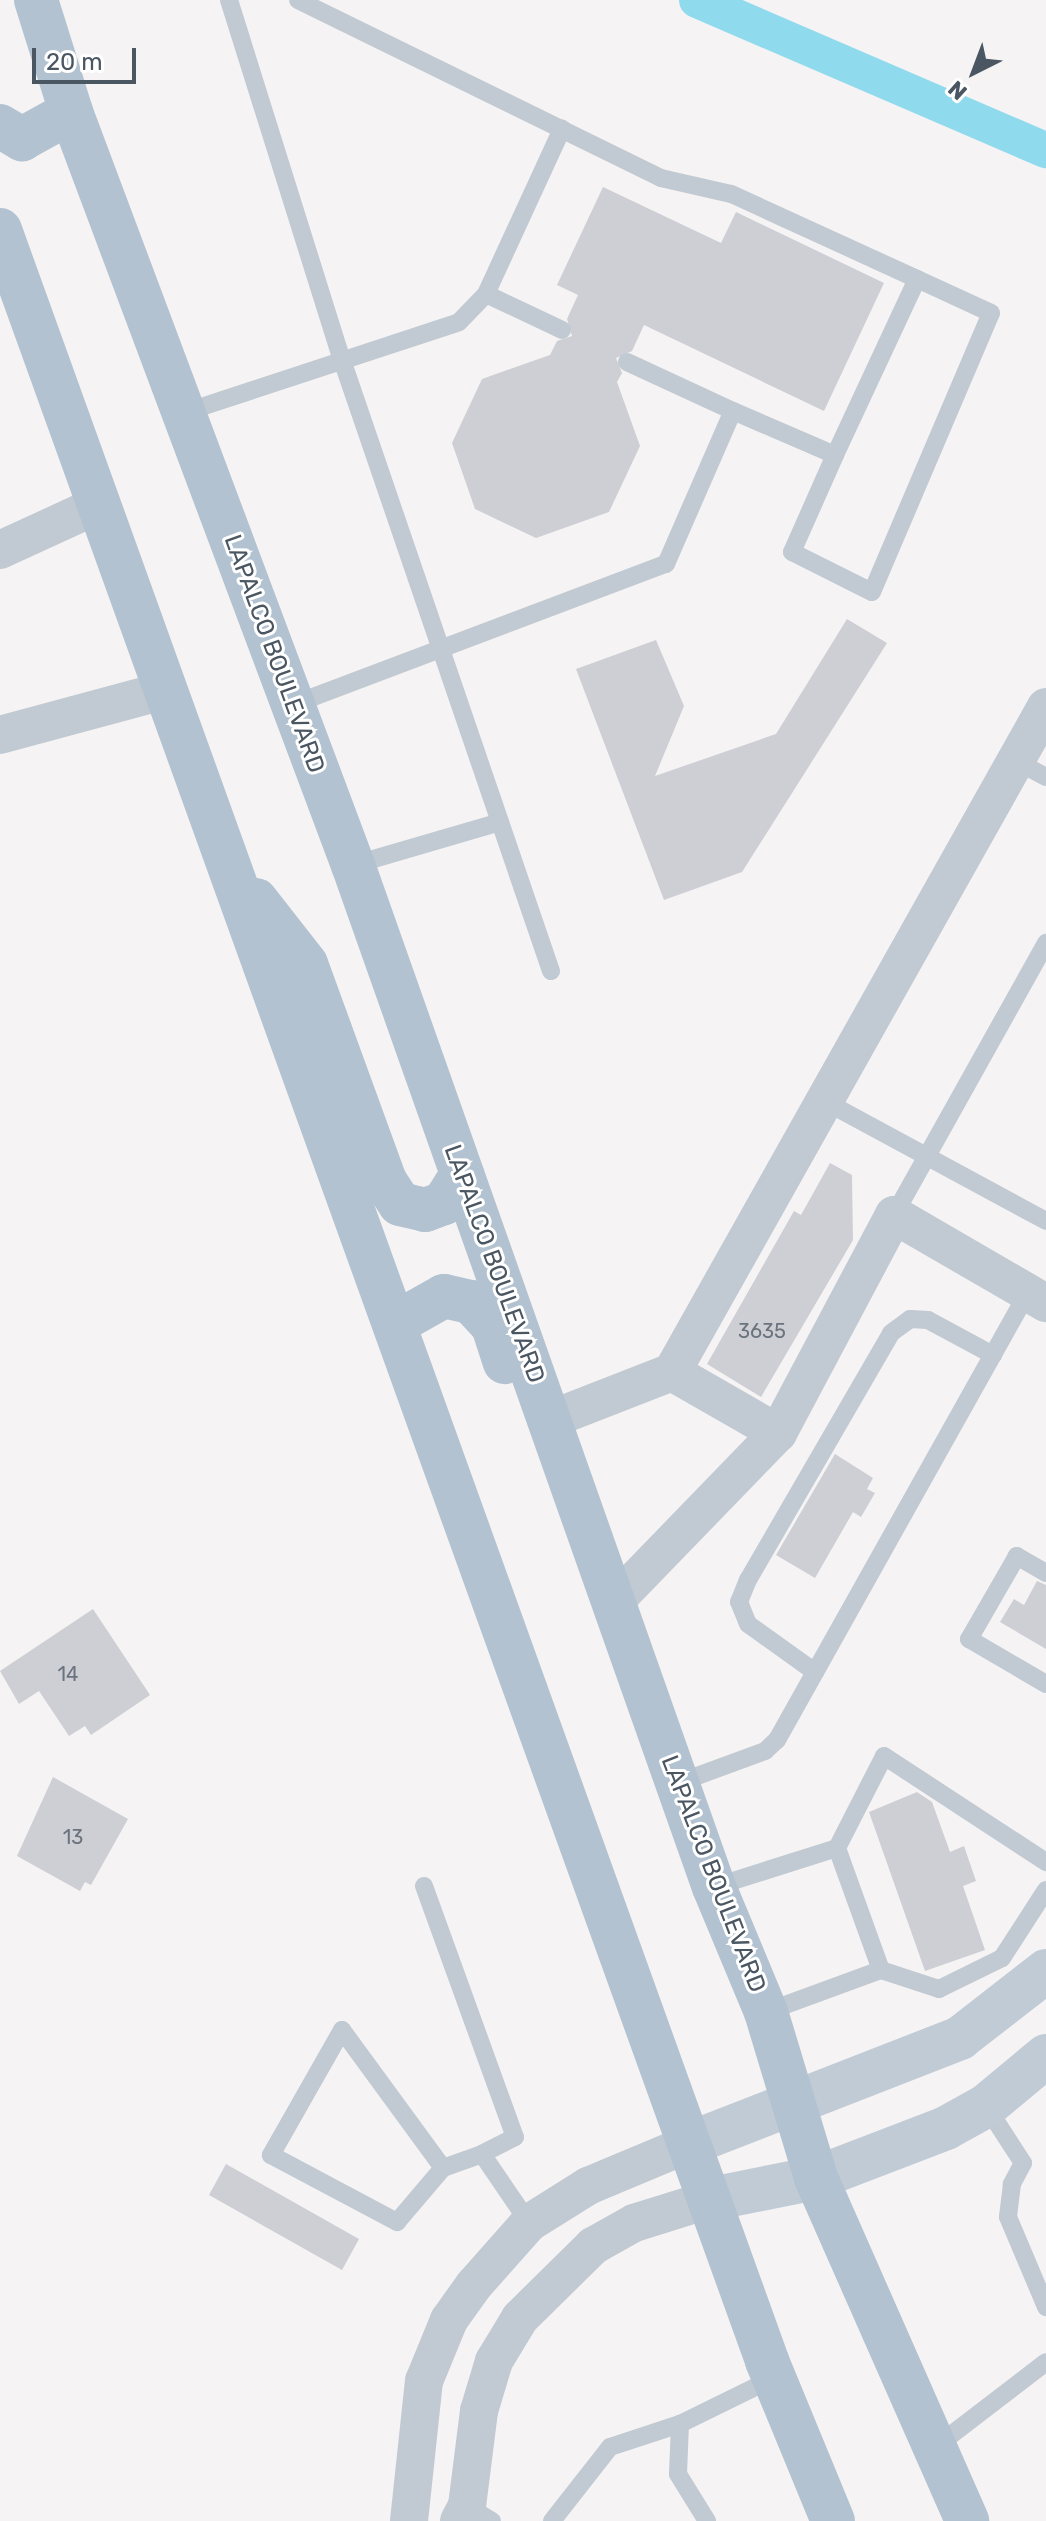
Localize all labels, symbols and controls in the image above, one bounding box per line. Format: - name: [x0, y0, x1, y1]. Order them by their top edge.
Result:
- scale bar: [36, 32, 140, 82]
- north arrow: [934, 32, 1014, 112]
- text: 20 m: [46, 48, 103, 76]
- text: N: [943, 75, 973, 106]
- street label: LAPALCO BOULEVARD: [217, 531, 331, 777]
- street label: LAPALCO BOULEVARD: [437, 1141, 551, 1387]
- house number: 3635: [738, 1319, 786, 1343]
- house number: 14: [58, 1662, 78, 1686]
- street label: LAPALCO BOULEVARD: [655, 1752, 771, 1996]
- house number: 13: [63, 1825, 83, 1849]

